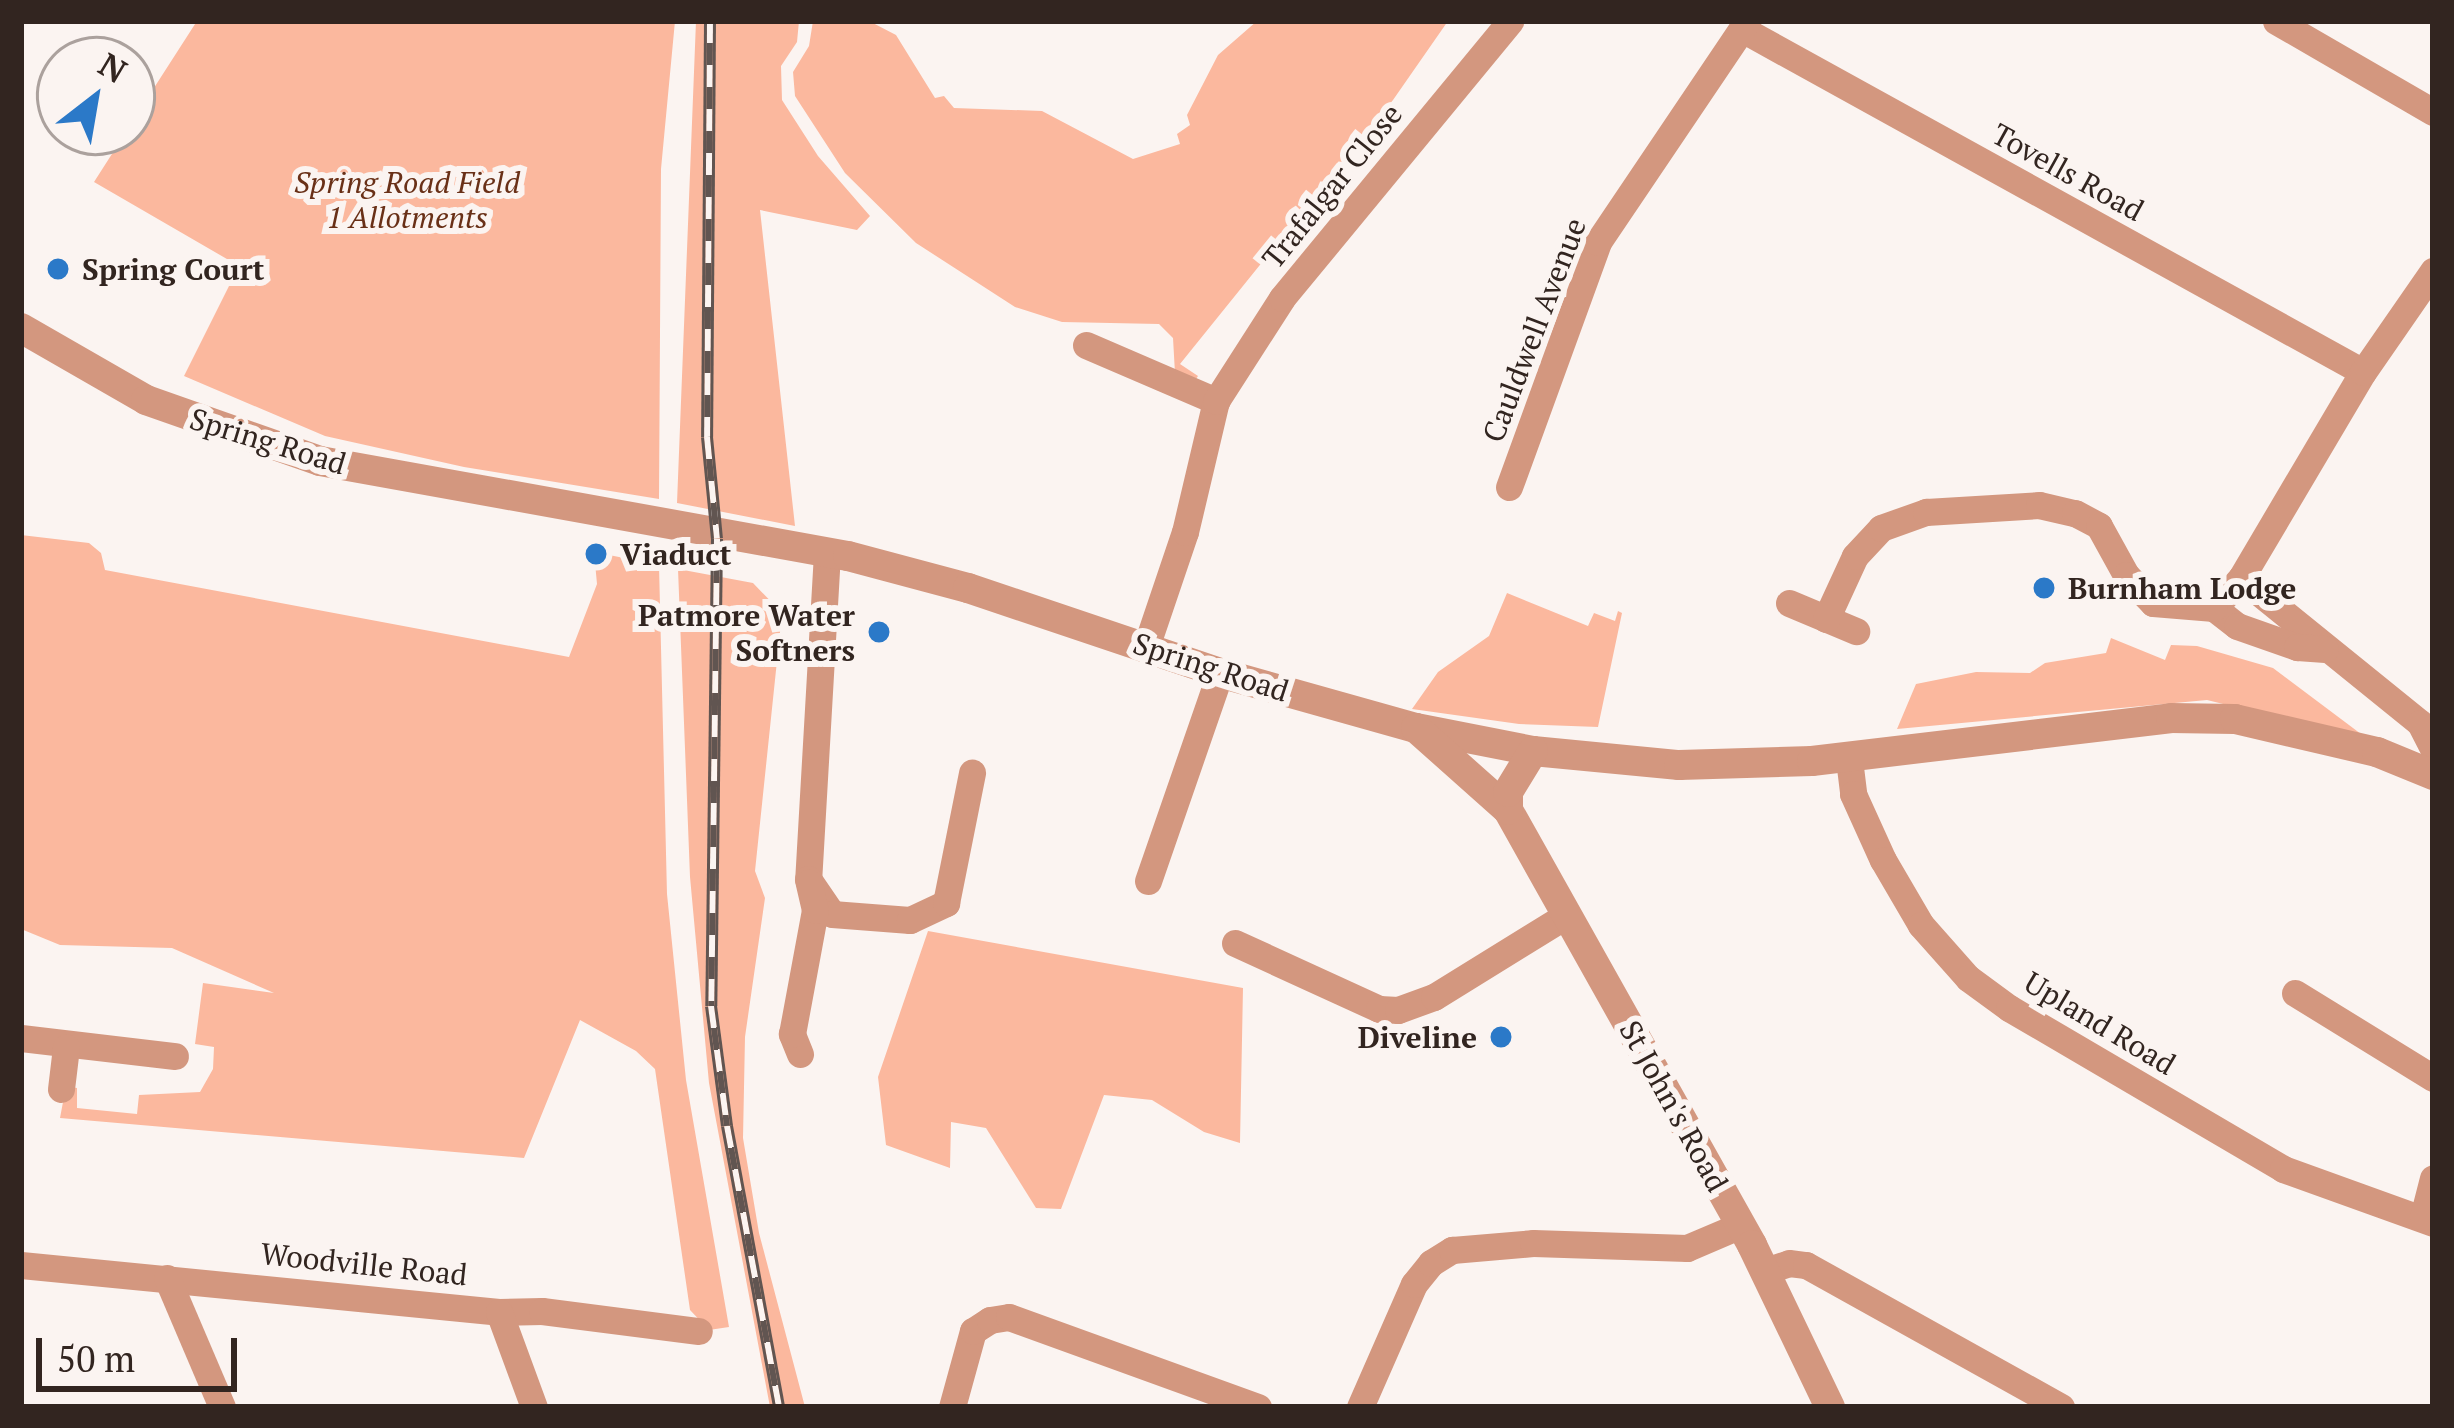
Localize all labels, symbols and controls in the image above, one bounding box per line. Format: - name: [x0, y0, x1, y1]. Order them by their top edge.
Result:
- north arrow: [36, 36, 156, 156]
- text: N: [91, 42, 135, 92]
- street label: Trafalgar Close: [1255, 96, 1409, 276]
- street label: Tovells Road: [1986, 116, 2150, 228]
- park label: Spring Road Field 1 Allotments: [294, 164, 520, 234]
- street label: Cauldwell Avenue: [1475, 213, 1593, 447]
- place label: Spring Court: [82, 251, 265, 287]
- marker: Spring Court: [45, 256, 71, 282]
- street label: Spring Road: [186, 400, 350, 482]
- place label: Viaduct: [620, 536, 731, 572]
- marker: Viaduct: [583, 541, 609, 567]
- place label: Burnham Lodge: [2068, 570, 2296, 606]
- marker: Burnham Lodge: [2031, 575, 2057, 601]
- place label: Patmore Water Softners: [638, 597, 855, 668]
- marker: Patmore Water Softners: [866, 619, 892, 645]
- street label: Spring Road: [1129, 625, 1293, 709]
- street label: Upland Road: [2018, 964, 2182, 1082]
- street label: St John's Road: [1612, 1014, 1736, 1198]
- place label: Diveline: [1358, 1019, 1477, 1055]
- marker: Diveline: [1488, 1024, 1514, 1050]
- street label: Woodville Road: [259, 1235, 469, 1293]
- scale bar: [42, 1314, 243, 1388]
- text: 50 m: [57, 1335, 135, 1382]

